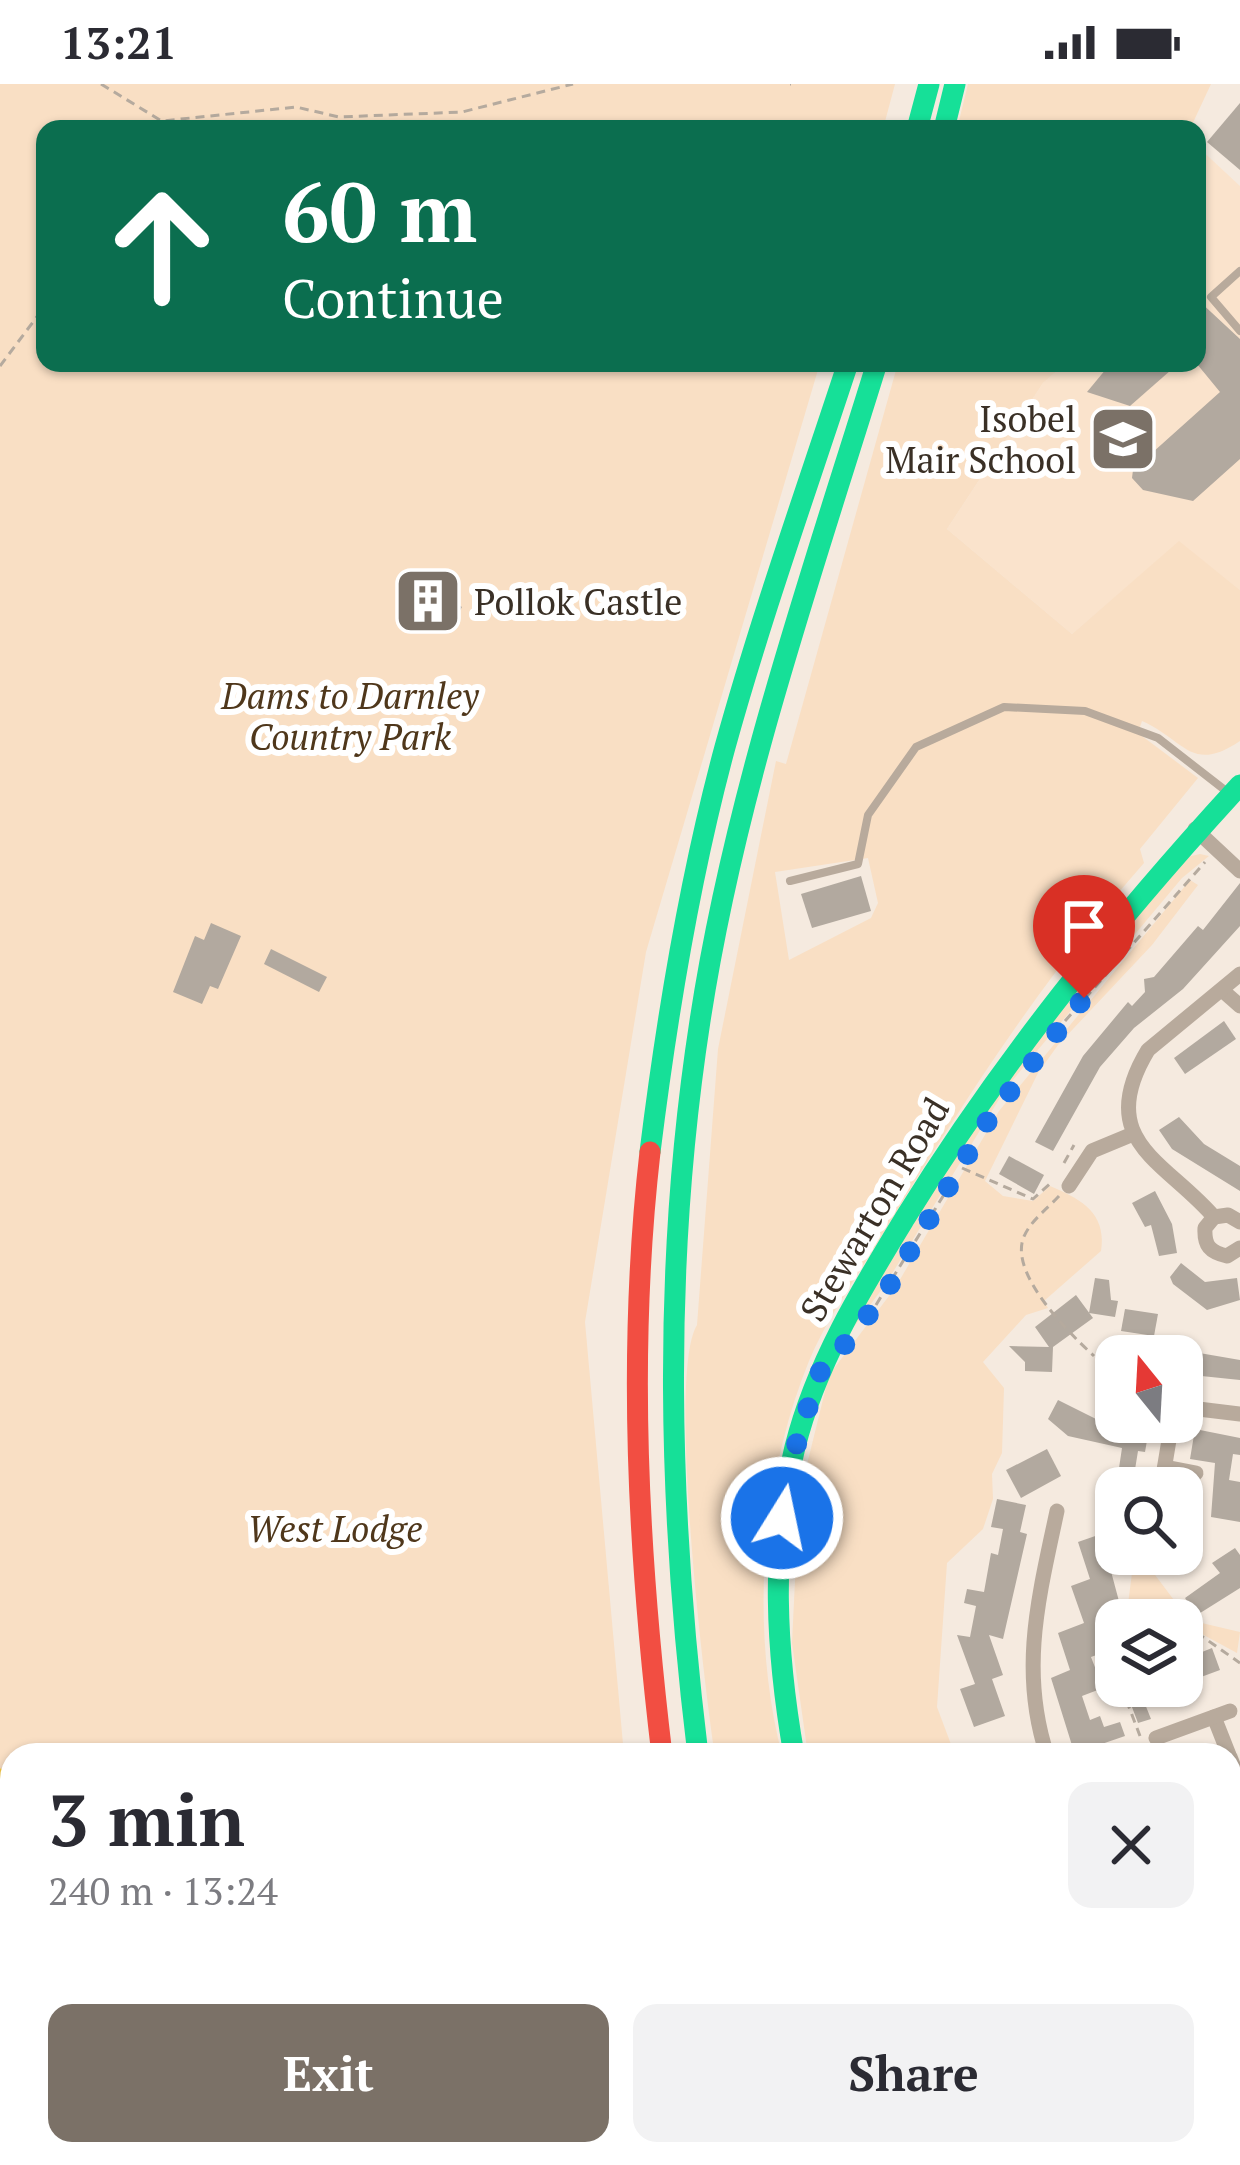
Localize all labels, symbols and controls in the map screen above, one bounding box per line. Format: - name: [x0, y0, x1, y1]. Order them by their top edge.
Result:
- text: 13:21: [60, 12, 177, 72]
- text: 60 m: [282, 155, 477, 266]
- icon: ahead: [84, 168, 240, 324]
- text: Continue: [282, 262, 504, 333]
- place label: Isobel Mair School: [885, 395, 1076, 483]
- school or university icon: Isobel Mair School: [1088, 404, 1158, 474]
- building icon: Pollok Castle: [393, 566, 463, 636]
- place label: Pollok Castle: [474, 578, 682, 625]
- park label: Dams to Darnley Country Park: [220, 672, 480, 760]
- pin: [1033, 875, 1135, 998]
- icon: arrive: [1051, 893, 1117, 959]
- street label: Stewarton Road: [789, 1089, 959, 1329]
- north arrow: [1095, 1335, 1203, 1443]
- map controls: [1095, 1335, 1203, 1707]
- position arrow: [719, 1455, 845, 1581]
- button: search: [1095, 1467, 1203, 1575]
- park label: West Lodge: [247, 1505, 423, 1552]
- button: layers: [1095, 1599, 1203, 1707]
- text: 3 min: [48, 1771, 245, 1867]
- button: close: [1068, 1782, 1194, 1908]
- text: 240 m · 13:24: [48, 1864, 278, 1916]
- button: Exit: [48, 2004, 609, 2142]
- button: Share: [633, 2004, 1194, 2142]

